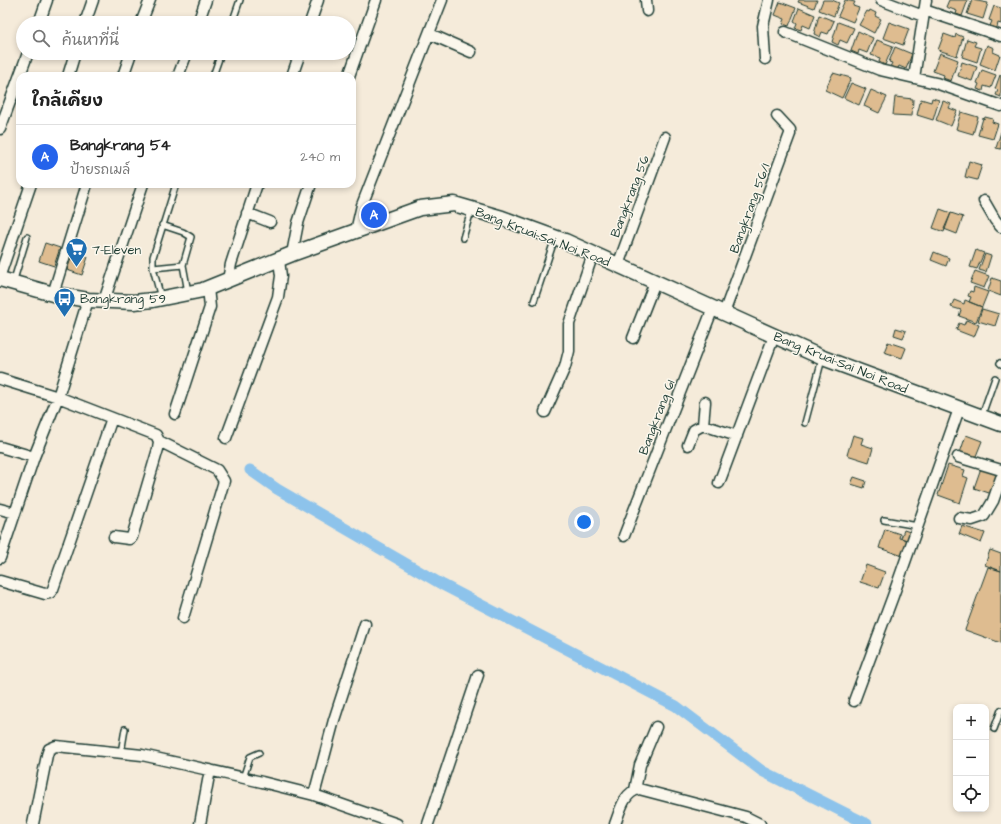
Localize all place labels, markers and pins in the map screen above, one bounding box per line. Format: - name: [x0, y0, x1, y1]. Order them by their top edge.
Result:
- pin: A: [361, 200, 387, 230]
- supermarket icon: 7-Eleven: [63, 236, 89, 269]
- place label: 7-Eleven: [92, 241, 142, 259]
- bus stop icon: Bangkrang 59: [52, 285, 78, 318]
- place label: Bangkrang 59: [80, 290, 166, 309]

